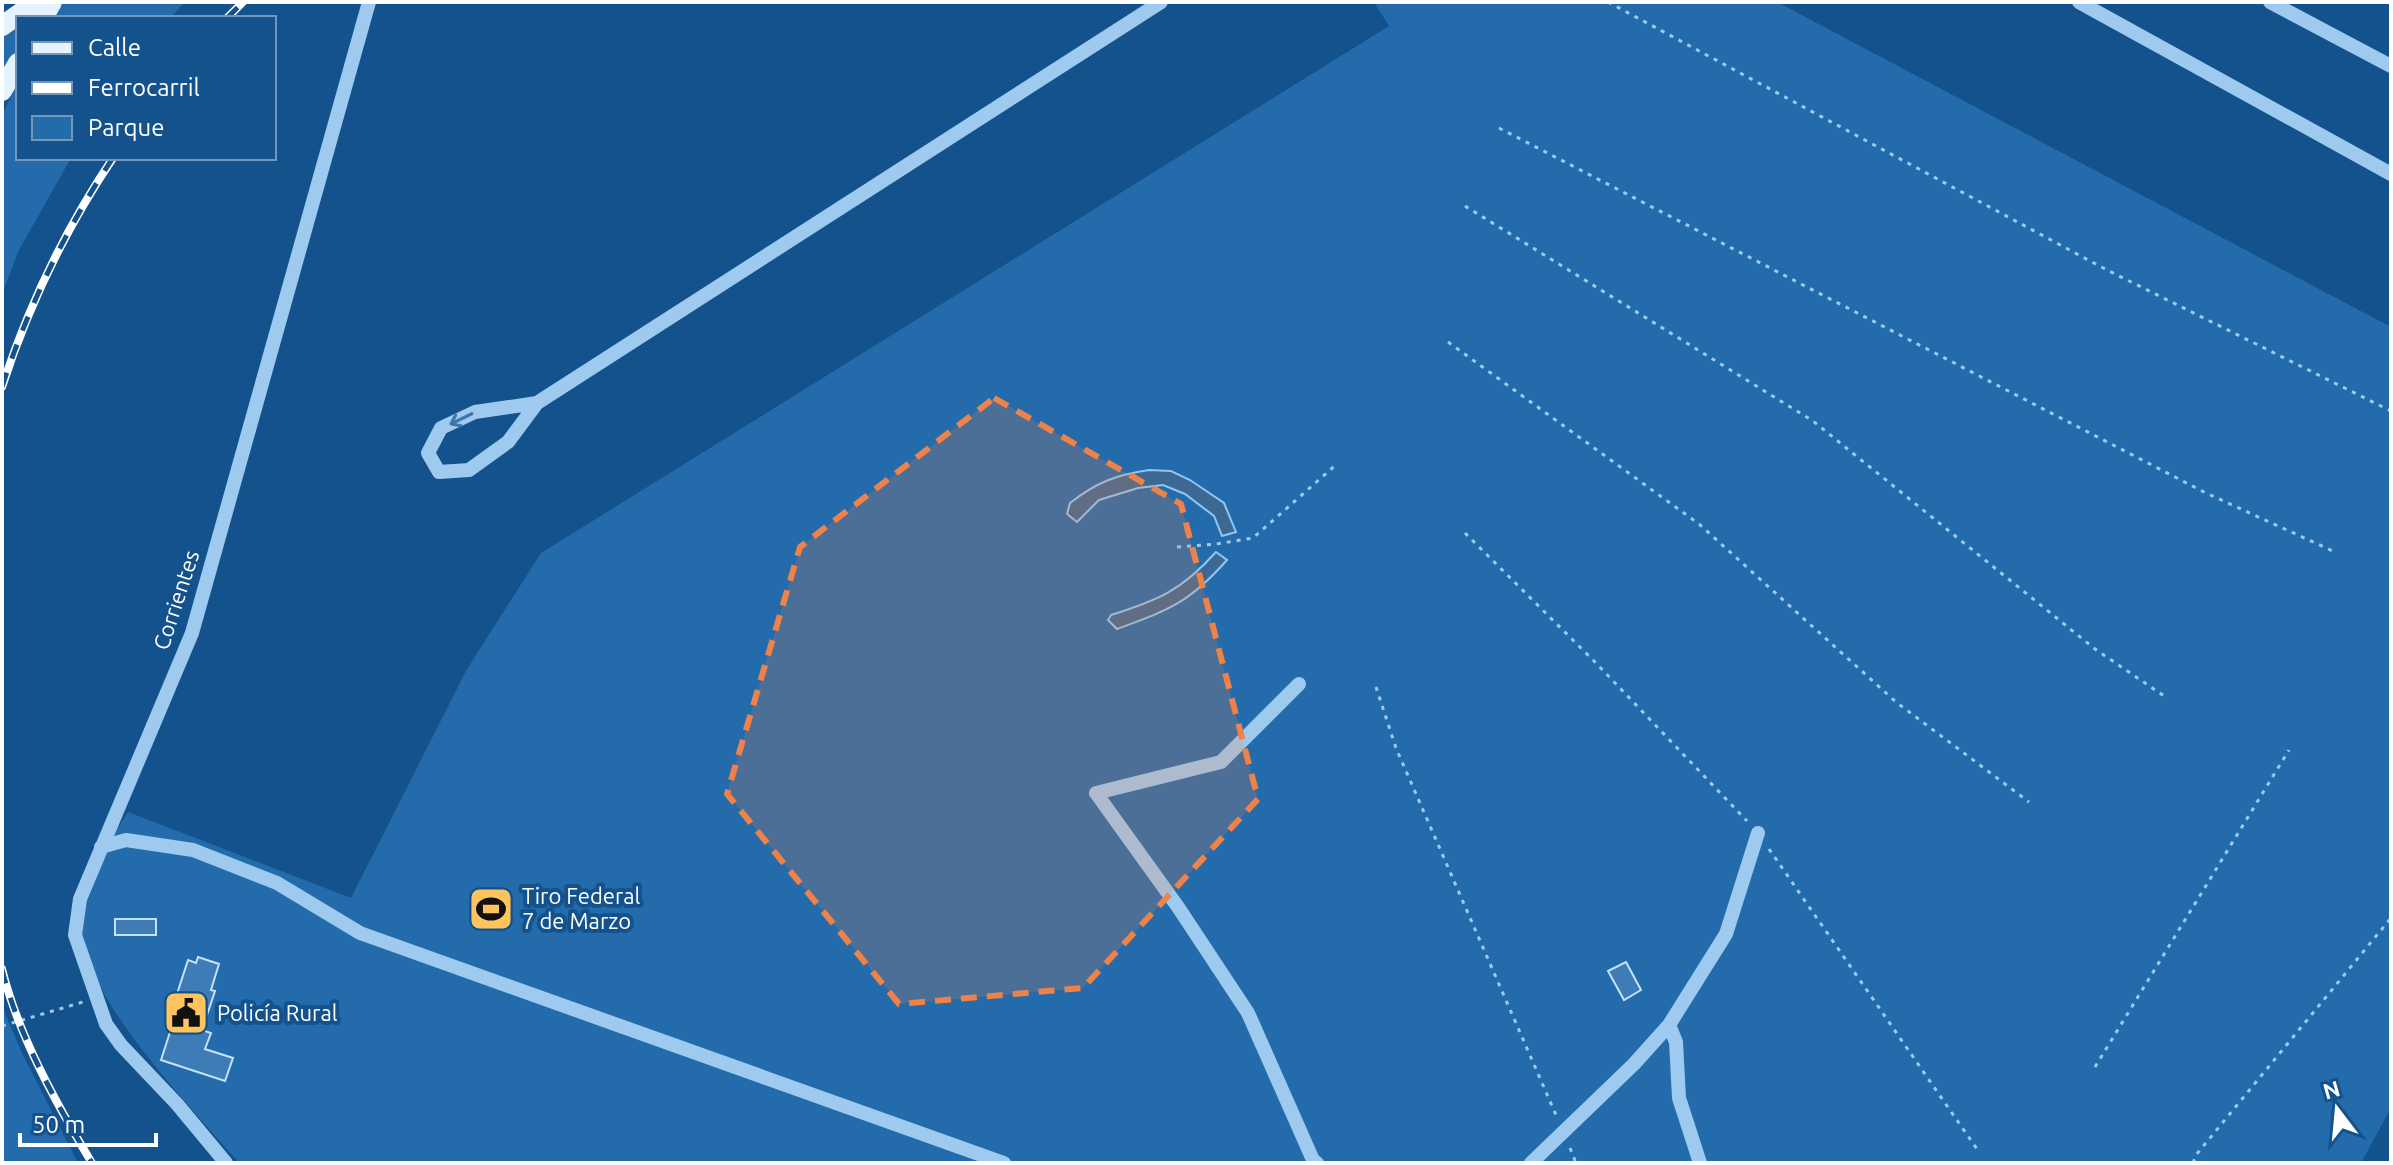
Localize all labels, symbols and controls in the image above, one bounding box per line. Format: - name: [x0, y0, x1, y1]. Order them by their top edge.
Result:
- legend: [16, 16, 276, 160]
- text: Calle: [88, 34, 141, 61]
- text: Ferrocarril: [88, 74, 200, 101]
- text: Parque: [88, 114, 165, 141]
- one-way arrow: [450, 412, 474, 427]
- street label: Corrientes: [148, 547, 203, 653]
- place label: Tiro Federal 7 de Marzo: [522, 883, 641, 933]
- sports icon: Tiro Federal 7 de Marzo: [467, 885, 515, 933]
- public building icon: Policía Rural: [162, 989, 210, 1037]
- place label: Policía Rural: [217, 1000, 338, 1025]
- north arrow: [2297, 1069, 2377, 1149]
- text: N: [2320, 1075, 2343, 1104]
- scale bar: [20, 1097, 156, 1147]
- text: 50 m: [32, 1111, 85, 1138]

